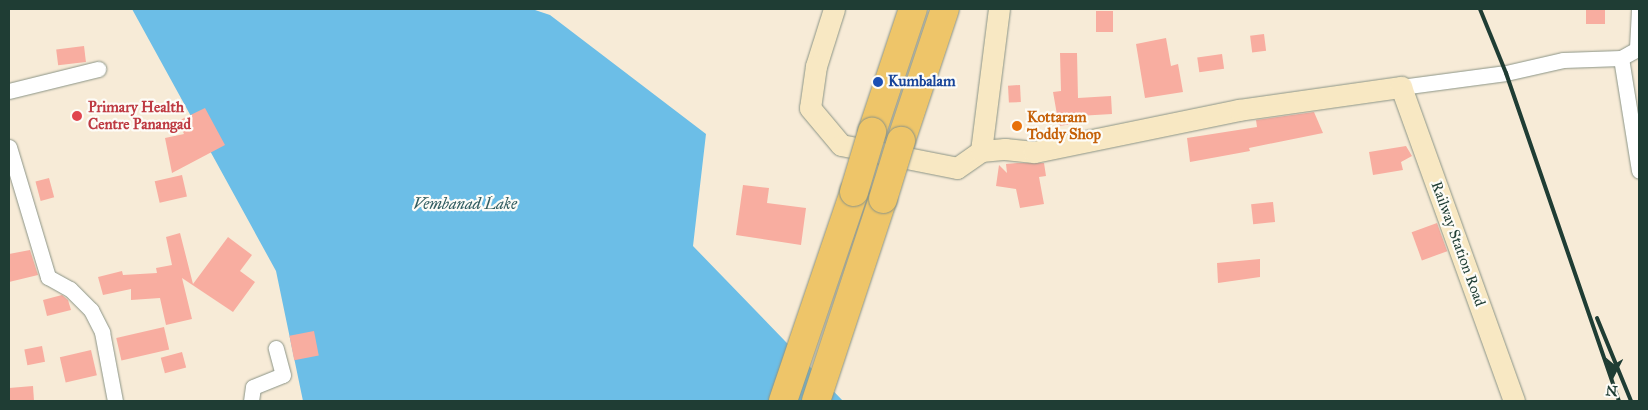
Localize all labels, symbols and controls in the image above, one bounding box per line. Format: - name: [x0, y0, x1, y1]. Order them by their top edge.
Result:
- place label: Kumbalam: [888, 73, 956, 91]
- marker: Kumbalam: [872, 76, 884, 88]
- place label: Primary Health Centre Panangad: [88, 98, 191, 133]
- place label: Kottaram Toddy Shop: [1027, 108, 1101, 143]
- marker: Primary Health Centre Panangad: [70, 109, 84, 123]
- marker: Kottaram Toddy Shop: [1011, 120, 1023, 132]
- street label: Railway Station Road: [1427, 179, 1489, 309]
- water label: Vembanad Lake: [413, 194, 517, 214]
- north arrow: [1588, 350, 1638, 400]
- text: N: [1605, 381, 1618, 399]

